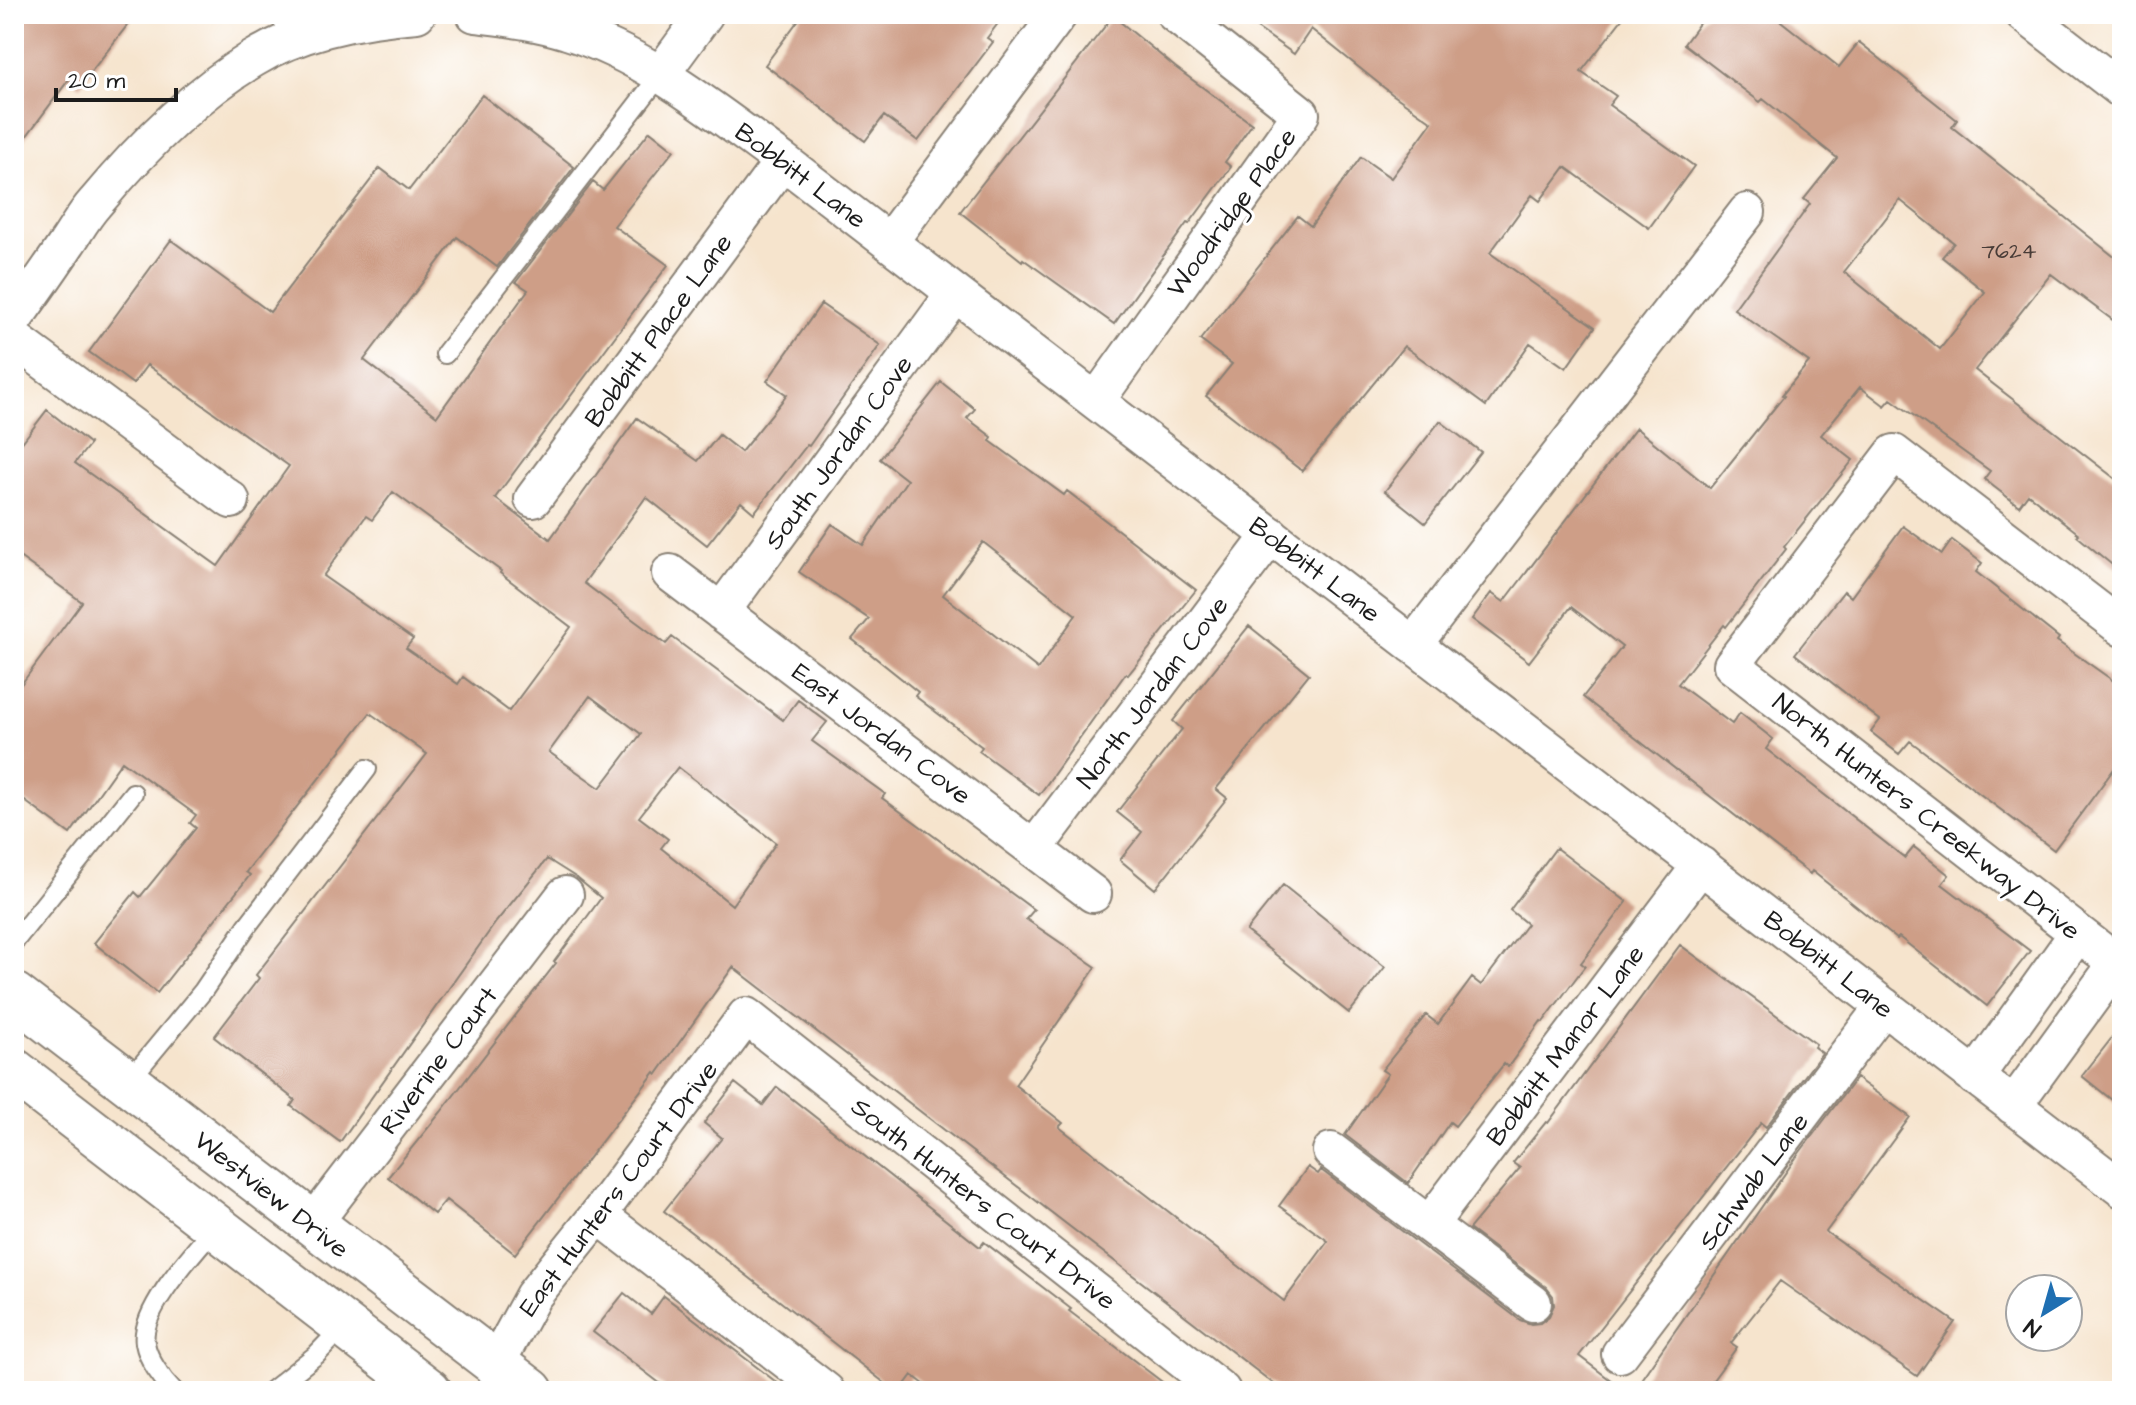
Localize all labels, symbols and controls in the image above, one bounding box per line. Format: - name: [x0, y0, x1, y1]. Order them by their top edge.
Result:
- scale bar: [56, 52, 176, 102]
- text: 20 m: [68, 64, 125, 98]
- street label: Bobbitt Lane: [727, 114, 874, 237]
- street label: Woodridge Place: [1158, 121, 1307, 306]
- street label: Bobbitt Place Lane: [576, 227, 741, 435]
- house number: 7624: [1982, 236, 2036, 267]
- street label: South Jordan Cove: [756, 348, 921, 557]
- street label: Bobbitt Lane: [1241, 508, 1388, 631]
- street label: North Jordan Cove: [1069, 589, 1237, 796]
- street label: East Jordan Cove: [784, 654, 978, 813]
- street label: North Hunters Creekway Drive: [1764, 685, 2088, 950]
- street label: Bobbitt Lane: [1756, 903, 1901, 1027]
- street label: Bobbitt Manor Lane: [1478, 938, 1653, 1154]
- street label: Riverine Court: [371, 979, 507, 1142]
- street label: East Hunters Court Drive: [511, 1054, 727, 1324]
- street label: South Hunters Court Drive: [844, 1089, 1123, 1319]
- street label: Schwab Lane: [1690, 1105, 1817, 1258]
- street label: Westview Drive: [186, 1123, 356, 1267]
- north arrow: [2004, 1273, 2084, 1353]
- text: N: [2018, 1311, 2048, 1344]

